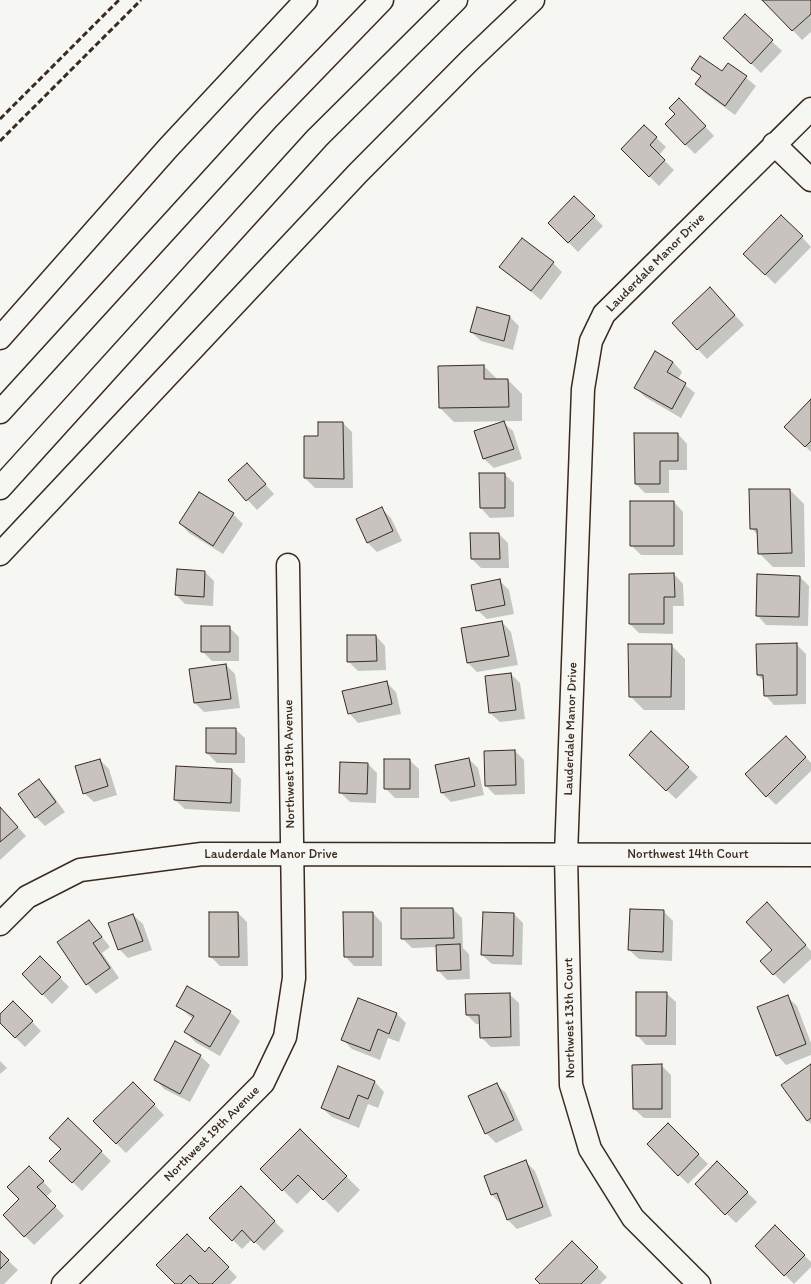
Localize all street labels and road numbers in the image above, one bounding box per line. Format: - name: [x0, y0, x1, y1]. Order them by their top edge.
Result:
- street label: Lauderdale Manor Drive: [603, 210, 709, 316]
- street label: Lauderdale Manor Drive: [561, 662, 581, 796]
- street label: Northwest 19th Avenue: [281, 699, 299, 829]
- street label: Lauderdale Manor Drive: [204, 847, 338, 863]
- street label: Northwest 14th Court: [627, 847, 749, 863]
- street label: Northwest 13th Court: [561, 958, 579, 1078]
- street label: Northwest 19th Avenue: [161, 1083, 263, 1185]

